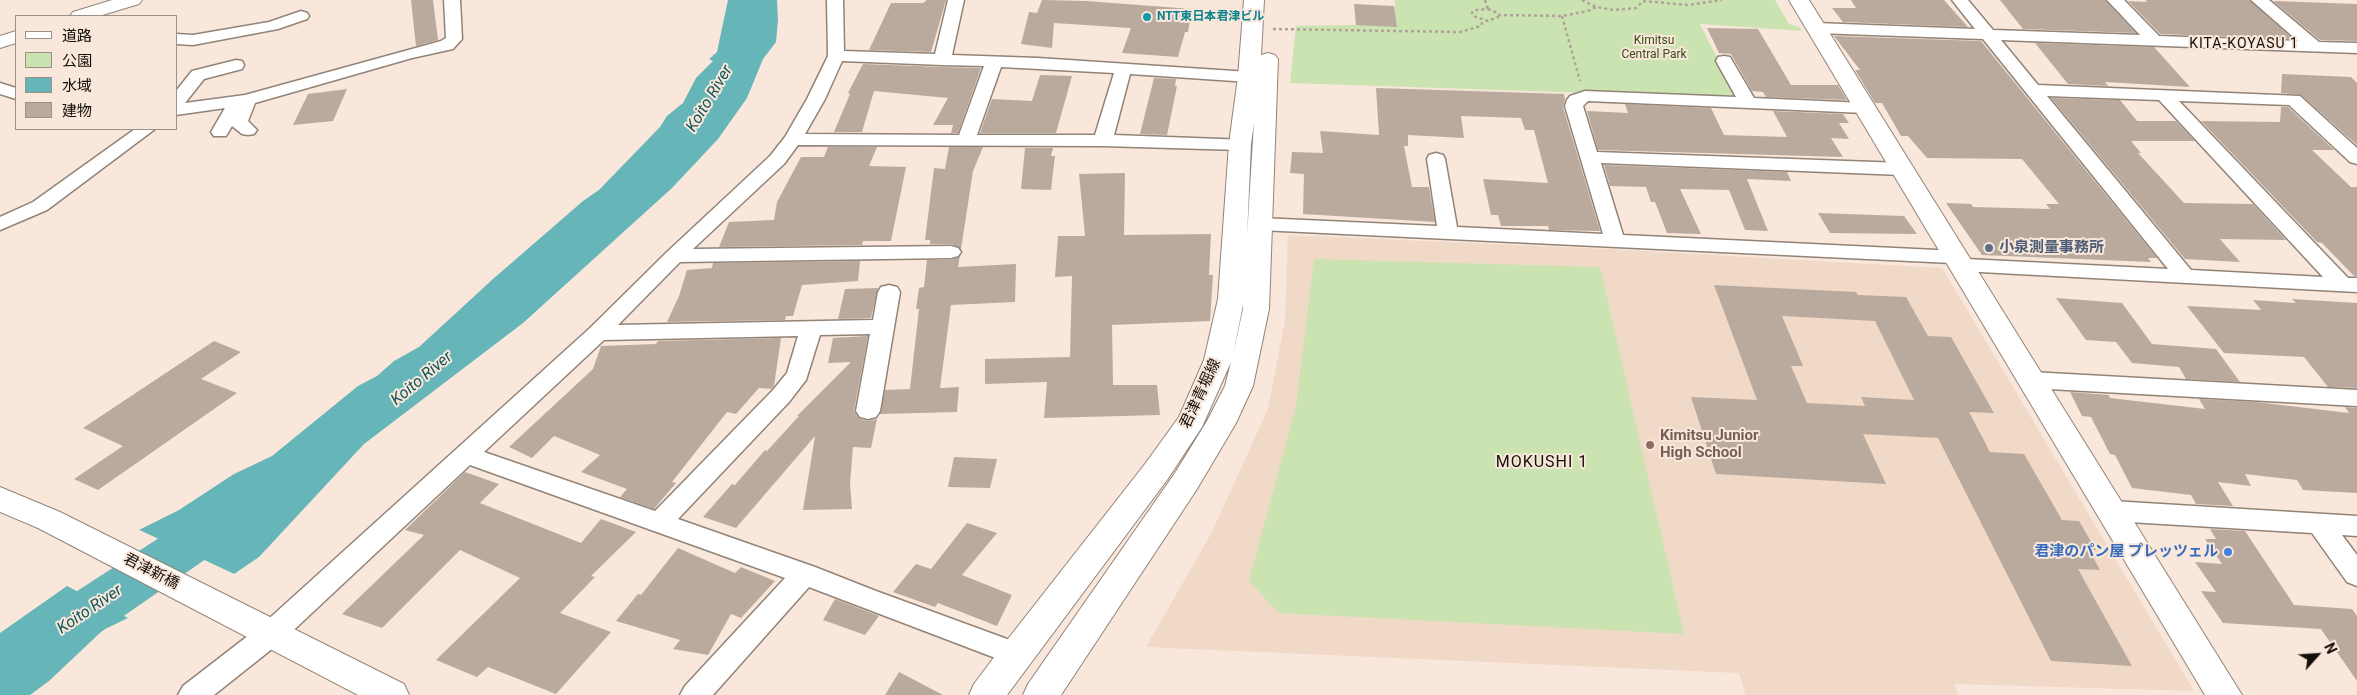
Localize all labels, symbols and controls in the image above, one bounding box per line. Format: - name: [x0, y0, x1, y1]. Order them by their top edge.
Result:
- place label: NTT東日本君津ビル: [1157, 10, 1264, 24]
- marker: NTT東日本君津ビル: [1141, 11, 1153, 23]
- legend: [15, 15, 178, 130]
- text: 道路: [62, 27, 92, 45]
- park label: Kimitsu Central Park: [1621, 34, 1687, 62]
- district label: KITA-KOYASU 1: [2188, 36, 2300, 52]
- text: 公園: [62, 52, 92, 70]
- water label: Koito River: [683, 62, 737, 136]
- text: 水域: [62, 77, 92, 95]
- text: 建物: [62, 102, 92, 120]
- place label: 小泉測量事務所: [1999, 239, 2104, 257]
- marker: 小泉測量事務所: [1983, 242, 1995, 254]
- water label: Koito River: [387, 348, 457, 410]
- street label: 君津青堀線: [1177, 356, 1225, 432]
- place label: Kimitsu Junior High School: [1660, 427, 1758, 462]
- marker: Kimitsu Junior High School: [1644, 439, 1656, 451]
- district label: MOKUSHI 1: [1495, 453, 1589, 473]
- place label: 君津のパン屋 プレッツェル: [2034, 543, 2218, 561]
- marker: 君津のパン屋 プレッツェル: [2222, 546, 2234, 558]
- street label: 君津新橋: [120, 550, 182, 594]
- water label: Koito River: [54, 581, 126, 639]
- north arrow: [2292, 630, 2342, 680]
- text: N: [2321, 640, 2340, 656]

